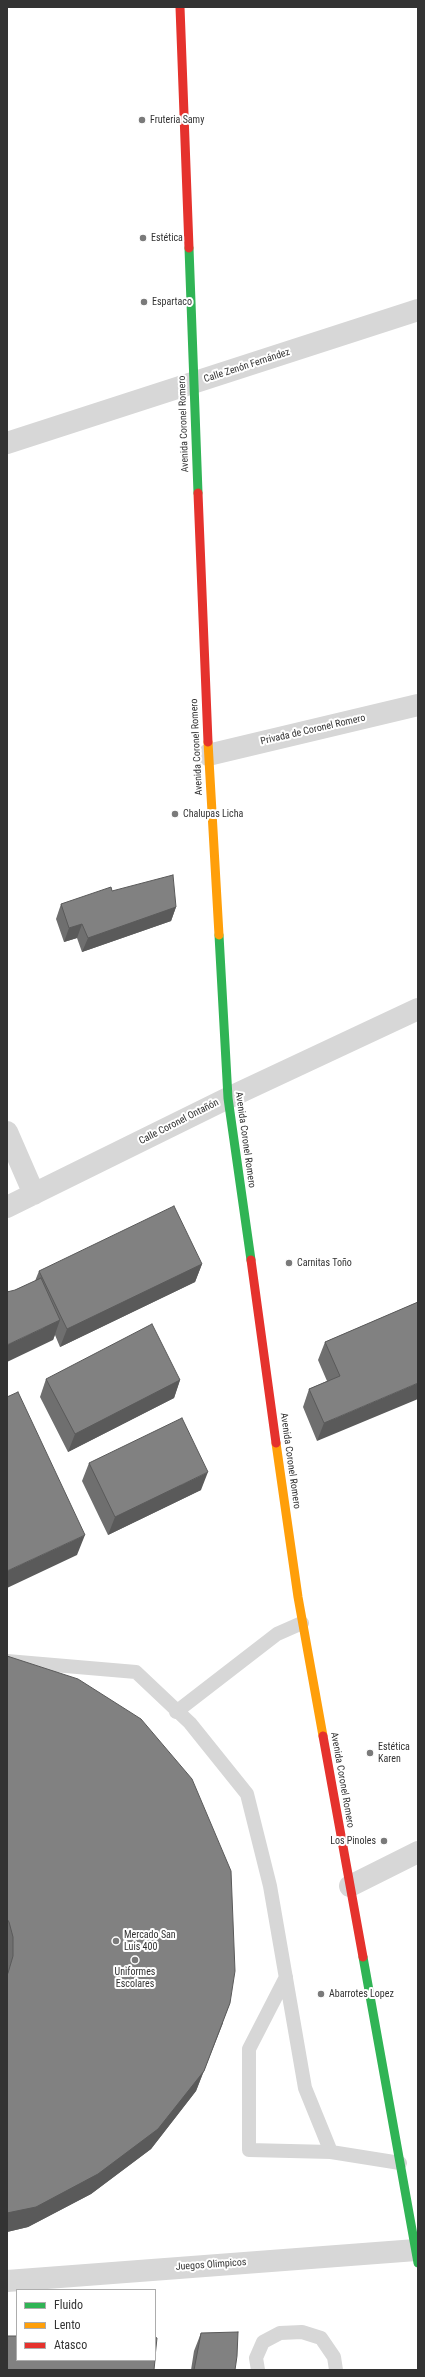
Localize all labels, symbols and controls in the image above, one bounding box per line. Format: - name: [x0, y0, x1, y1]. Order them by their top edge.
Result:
- place label: Fruteria Samy: [150, 114, 204, 126]
- marker: Fruteria Samy: [137, 115, 147, 125]
- place label: Estética: [151, 232, 183, 244]
- marker: Estética: [138, 233, 148, 243]
- place label: Espartaco: [152, 296, 192, 308]
- marker: Espartaco: [139, 297, 149, 307]
- street label: Calle Zenón Fernández: [202, 346, 292, 386]
- street label: Avenida Coronel Romero: [176, 375, 192, 473]
- street label: Avenida Coronel Romero: [188, 698, 206, 796]
- street label: Privada de Coronel Romero: [259, 712, 367, 748]
- place label: Chalupas Licha: [183, 808, 243, 820]
- marker: Chalupas Licha: [170, 809, 180, 819]
- street label: Avenida Coronel Romero: [232, 1091, 258, 1189]
- street label: Calle Coronel Ontañón: [137, 1097, 221, 1147]
- place label: Carnitas Toño: [297, 1257, 352, 1269]
- marker: Carnitas Toño: [284, 1258, 294, 1268]
- street label: Avenida Coronel Romero: [277, 1412, 303, 1510]
- street label: Avenida Coronel Romero: [328, 1731, 356, 1829]
- place label: Estética Karen: [378, 1741, 410, 1764]
- marker: Estética Karen: [365, 1748, 375, 1758]
- place label: Los Pinoles: [330, 1835, 376, 1847]
- marker: Los Pinoles: [379, 1836, 389, 1846]
- place label: Mercado San Luis 400: [124, 1929, 176, 1952]
- marker: Mercado San Luis 400: [111, 1936, 121, 1946]
- marker: Uniformes Escolares: [130, 1955, 140, 1965]
- place label: Uniformes Escolares: [115, 1966, 155, 1990]
- place label: Abarrotes Lopez: [329, 1988, 394, 2000]
- marker: Abarrotes Lopez: [316, 1989, 326, 1999]
- street label: Juegos Olimpicos: [175, 2257, 247, 2273]
- legend: [16, 2289, 156, 2361]
- text: Fluido: [54, 2298, 83, 2312]
- text: Lento: [54, 2318, 81, 2332]
- text: Atasco: [54, 2338, 87, 2352]

